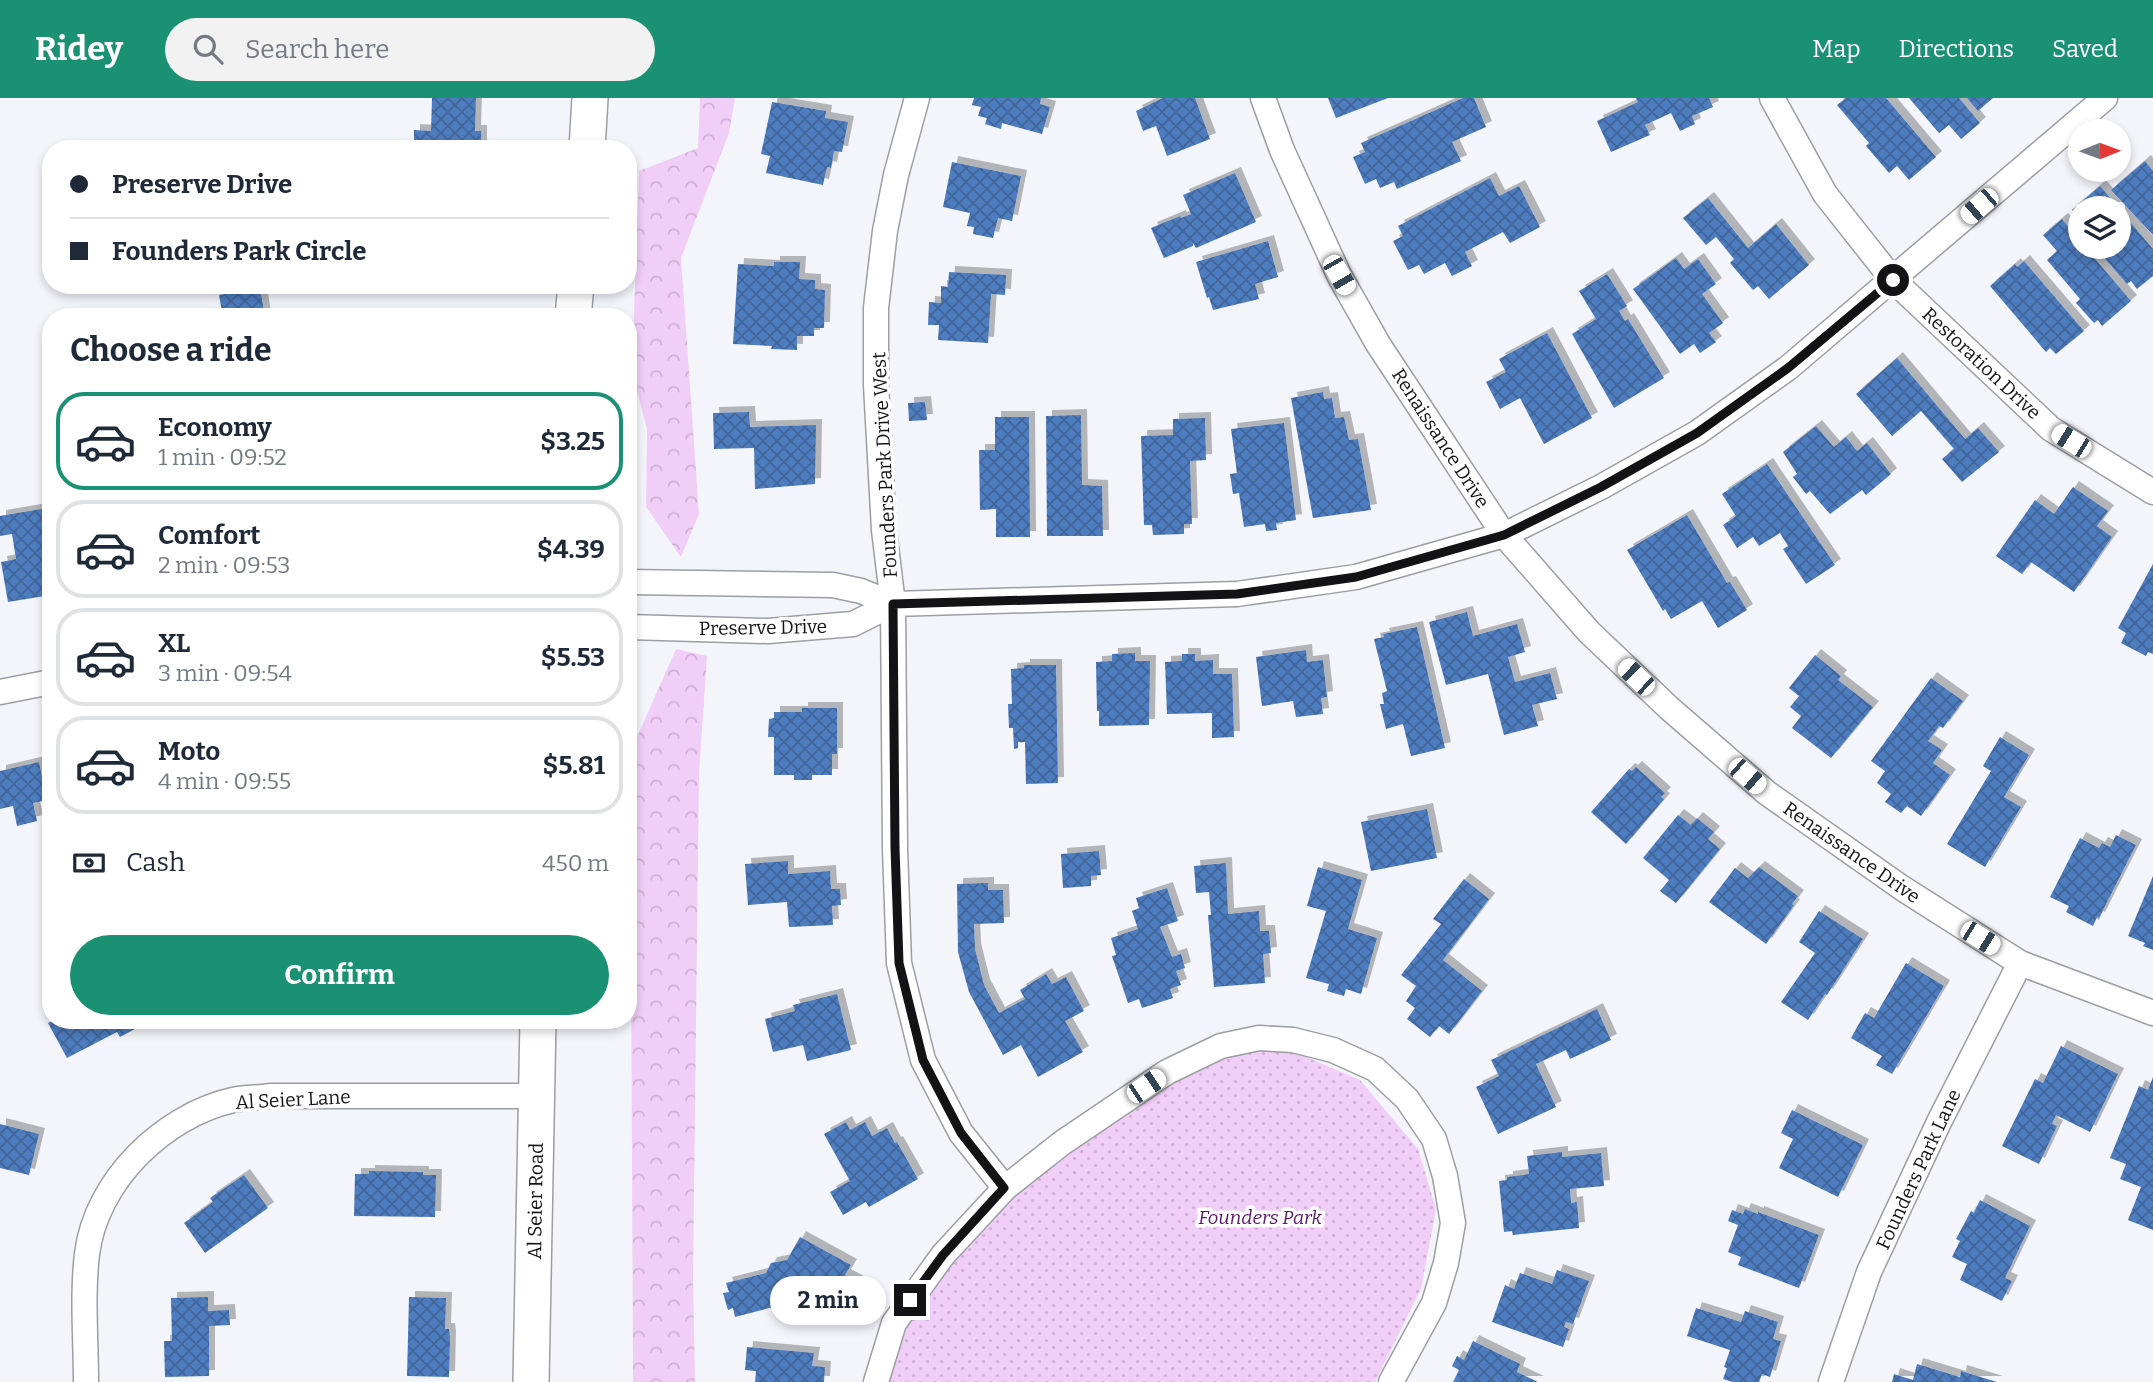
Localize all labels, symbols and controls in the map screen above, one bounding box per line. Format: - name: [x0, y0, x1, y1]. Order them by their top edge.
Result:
- search box: [165, 18, 655, 81]
- text: Ridey: [35, 29, 123, 69]
- icon: search: [189, 30, 227, 68]
- text: Search here: [245, 34, 389, 65]
- text: Map: [1812, 35, 1861, 63]
- text: Directions: [1899, 35, 2014, 63]
- text: Saved: [2052, 35, 2118, 63]
- north arrow: [2068, 119, 2132, 182]
- map controls: [2068, 119, 2131, 259]
- text: Preserve Drive: [112, 169, 292, 200]
- car: [1957, 184, 2002, 228]
- button: layers: [2068, 196, 2131, 259]
- text: Founders Park Circle: [112, 236, 366, 267]
- car: [1320, 252, 1359, 298]
- route start: [1877, 264, 1909, 296]
- street label: Restoration Drive: [1918, 303, 2046, 424]
- text: Choose a ride: [70, 331, 271, 369]
- street label: Founders Park Drive West: [867, 351, 902, 578]
- street label: Renaissance Drive: [1387, 364, 1494, 512]
- icon: car: [74, 410, 137, 473]
- text: Economy: [158, 412, 272, 443]
- car: [2048, 421, 2095, 461]
- text: $3.25: [540, 426, 605, 457]
- text: 1 min · 09:52: [158, 443, 287, 471]
- icon: car: [74, 518, 137, 581]
- text: Comfort: [158, 520, 261, 551]
- text: $4.39: [537, 534, 605, 565]
- text: 2 min · 09:53: [158, 551, 290, 579]
- street label: Preserve Drive: [699, 615, 827, 640]
- icon: car: [74, 626, 137, 689]
- text: XL: [158, 628, 190, 659]
- text: $5.53: [541, 642, 605, 673]
- car: [1614, 655, 1659, 699]
- text: 3 min · 09:54: [158, 659, 292, 687]
- icon: car: [74, 734, 137, 797]
- text: Moto: [158, 736, 220, 767]
- text: $5.81: [542, 750, 605, 781]
- car: [1725, 754, 1770, 798]
- text: 4 min · 09:55: [158, 767, 291, 795]
- street label: Renaissance Drive: [1779, 797, 1924, 908]
- icon: cash: [70, 844, 108, 882]
- text: Cash: [126, 847, 185, 878]
- text: 450 m: [542, 849, 609, 877]
- car: [1957, 918, 2004, 958]
- button: Confirm: [70, 935, 609, 1015]
- car: [1123, 1066, 1170, 1106]
- street label: Al Seier Lane: [235, 1085, 351, 1114]
- street label: Founders Park Lane: [1871, 1085, 1966, 1253]
- street label: Al Seier Road: [523, 1142, 548, 1260]
- park label: Founders Park: [1198, 1206, 1323, 1229]
- callout: 2 min: [770, 1276, 886, 1324]
- route end: [894, 1284, 926, 1316]
- text: 2 min: [797, 1286, 859, 1314]

